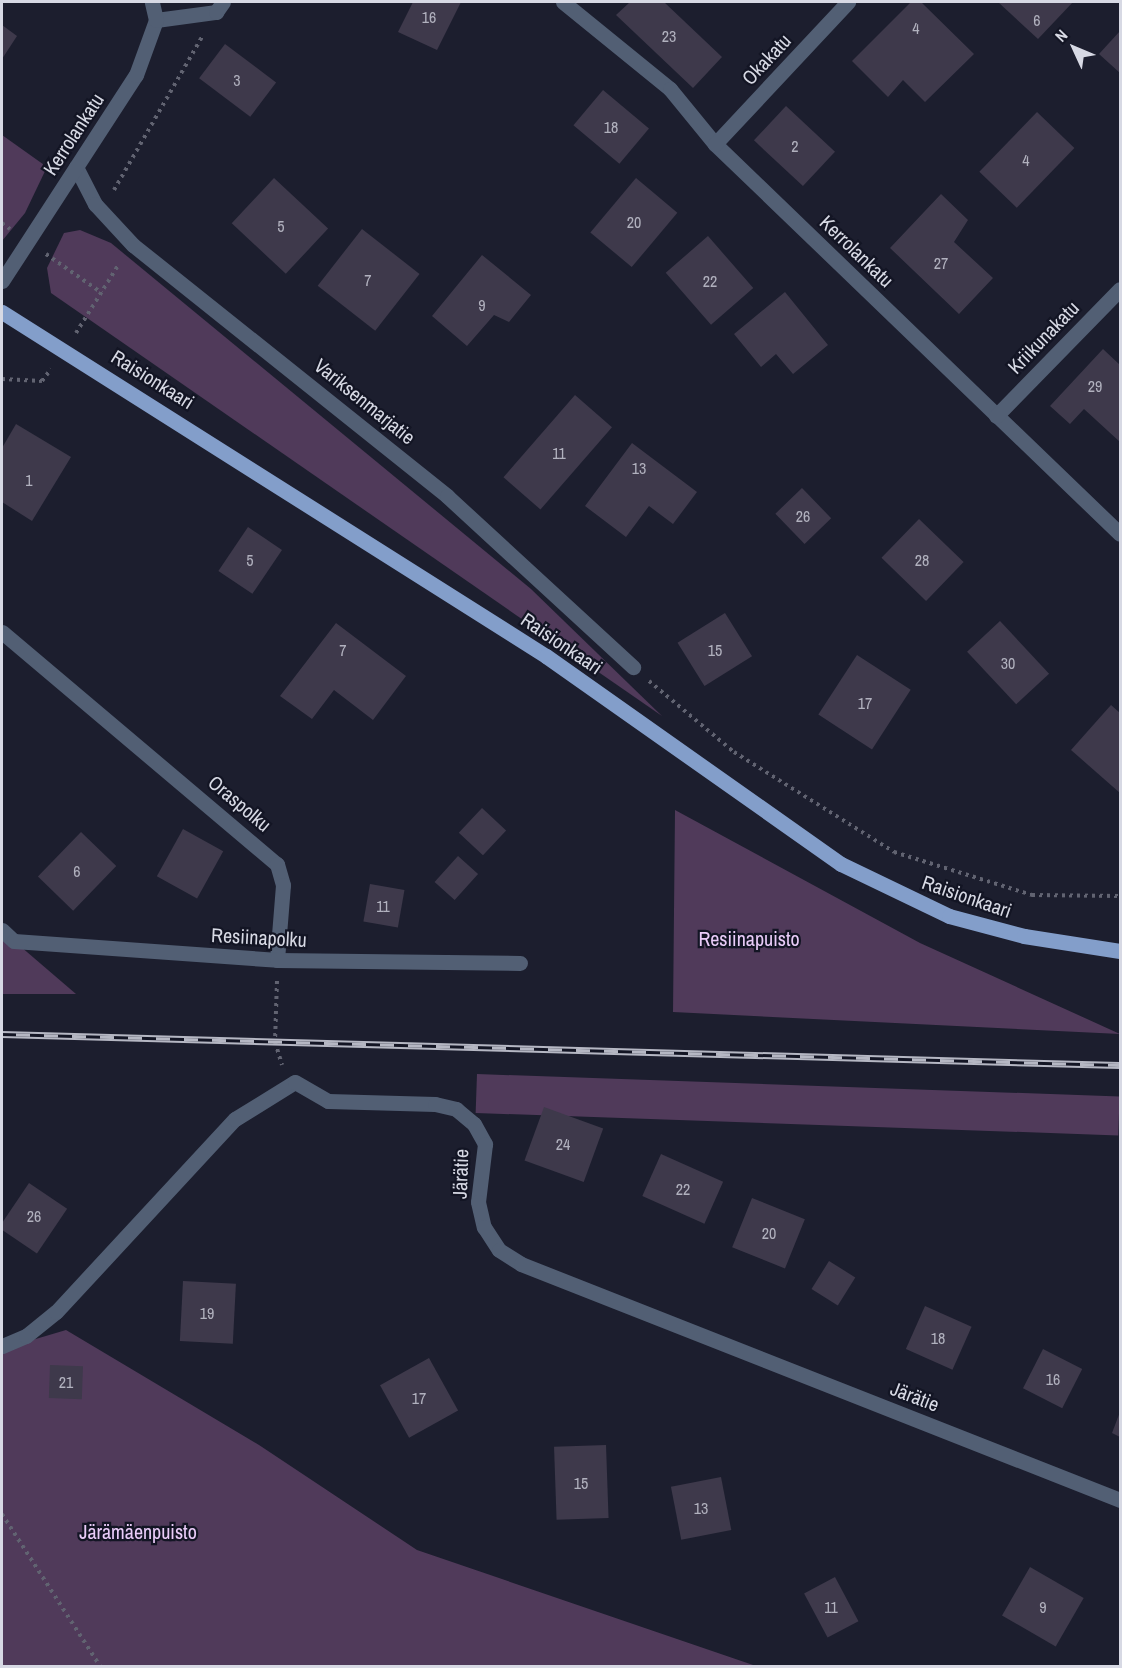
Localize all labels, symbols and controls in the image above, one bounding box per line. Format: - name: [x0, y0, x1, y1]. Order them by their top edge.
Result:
- house number: 16: [422, 7, 436, 27]
- house number: 6: [1033, 10, 1041, 30]
- house number: 4: [912, 18, 920, 38]
- north arrow: [1044, 18, 1104, 78]
- text: N: [1050, 24, 1072, 47]
- house number: 23: [662, 26, 676, 46]
- street label: Okakatu: [736, 28, 796, 90]
- house number: 3: [233, 70, 241, 90]
- street label: Kerrolankatu: [38, 88, 108, 180]
- house number: 18: [604, 117, 618, 137]
- house number: 2: [791, 136, 799, 156]
- house number: 4: [1022, 150, 1030, 170]
- street label: Kerrolankatu: [815, 210, 899, 292]
- house number: 20: [627, 212, 641, 232]
- house number: 5: [277, 216, 285, 236]
- house number: 27: [934, 253, 948, 273]
- house number: 7: [364, 270, 372, 290]
- house number: 22: [703, 271, 717, 291]
- house number: 9: [478, 295, 486, 315]
- street label: Kriikunakatu: [1002, 296, 1084, 378]
- street label: Raisionkaari: [107, 344, 199, 414]
- street label: Variksenmarjatie: [310, 353, 420, 449]
- house number: 29: [1088, 376, 1102, 396]
- house number: 11: [552, 443, 566, 463]
- house number: 13: [632, 458, 646, 478]
- house number: 1: [25, 470, 33, 490]
- house number: 26: [796, 506, 810, 526]
- house number: 5: [246, 550, 254, 570]
- house number: 28: [915, 550, 929, 570]
- street label: Raisionkaari: [517, 607, 607, 679]
- house number: 7: [339, 640, 347, 660]
- house number: 15: [708, 640, 722, 660]
- house number: 30: [1001, 653, 1015, 673]
- house number: 17: [858, 693, 872, 713]
- street label: Oraspolku: [204, 770, 276, 836]
- house number: 6: [73, 861, 81, 881]
- street label: Raisionkaari: [919, 870, 1015, 922]
- house number: 11: [376, 896, 390, 916]
- street label: Resiinapolku: [211, 923, 307, 951]
- park label: Resiinapuisto: [698, 926, 800, 950]
- house number: 24: [556, 1134, 570, 1154]
- street label: Järätie: [447, 1149, 473, 1199]
- house number: 22: [676, 1179, 690, 1199]
- house number: 26: [27, 1206, 41, 1226]
- house number: 20: [762, 1223, 776, 1243]
- house number: 19: [200, 1303, 214, 1323]
- house number: 18: [931, 1328, 945, 1348]
- house number: 16: [1046, 1369, 1060, 1389]
- house number: 21: [59, 1372, 73, 1392]
- street label: Järätie: [887, 1376, 943, 1416]
- house number: 17: [412, 1388, 426, 1408]
- house number: 15: [574, 1473, 588, 1493]
- house number: 13: [694, 1498, 708, 1518]
- park label: Järämäenpuisto: [79, 1519, 197, 1543]
- house number: 11: [824, 1597, 838, 1617]
- house number: 9: [1039, 1597, 1047, 1617]

